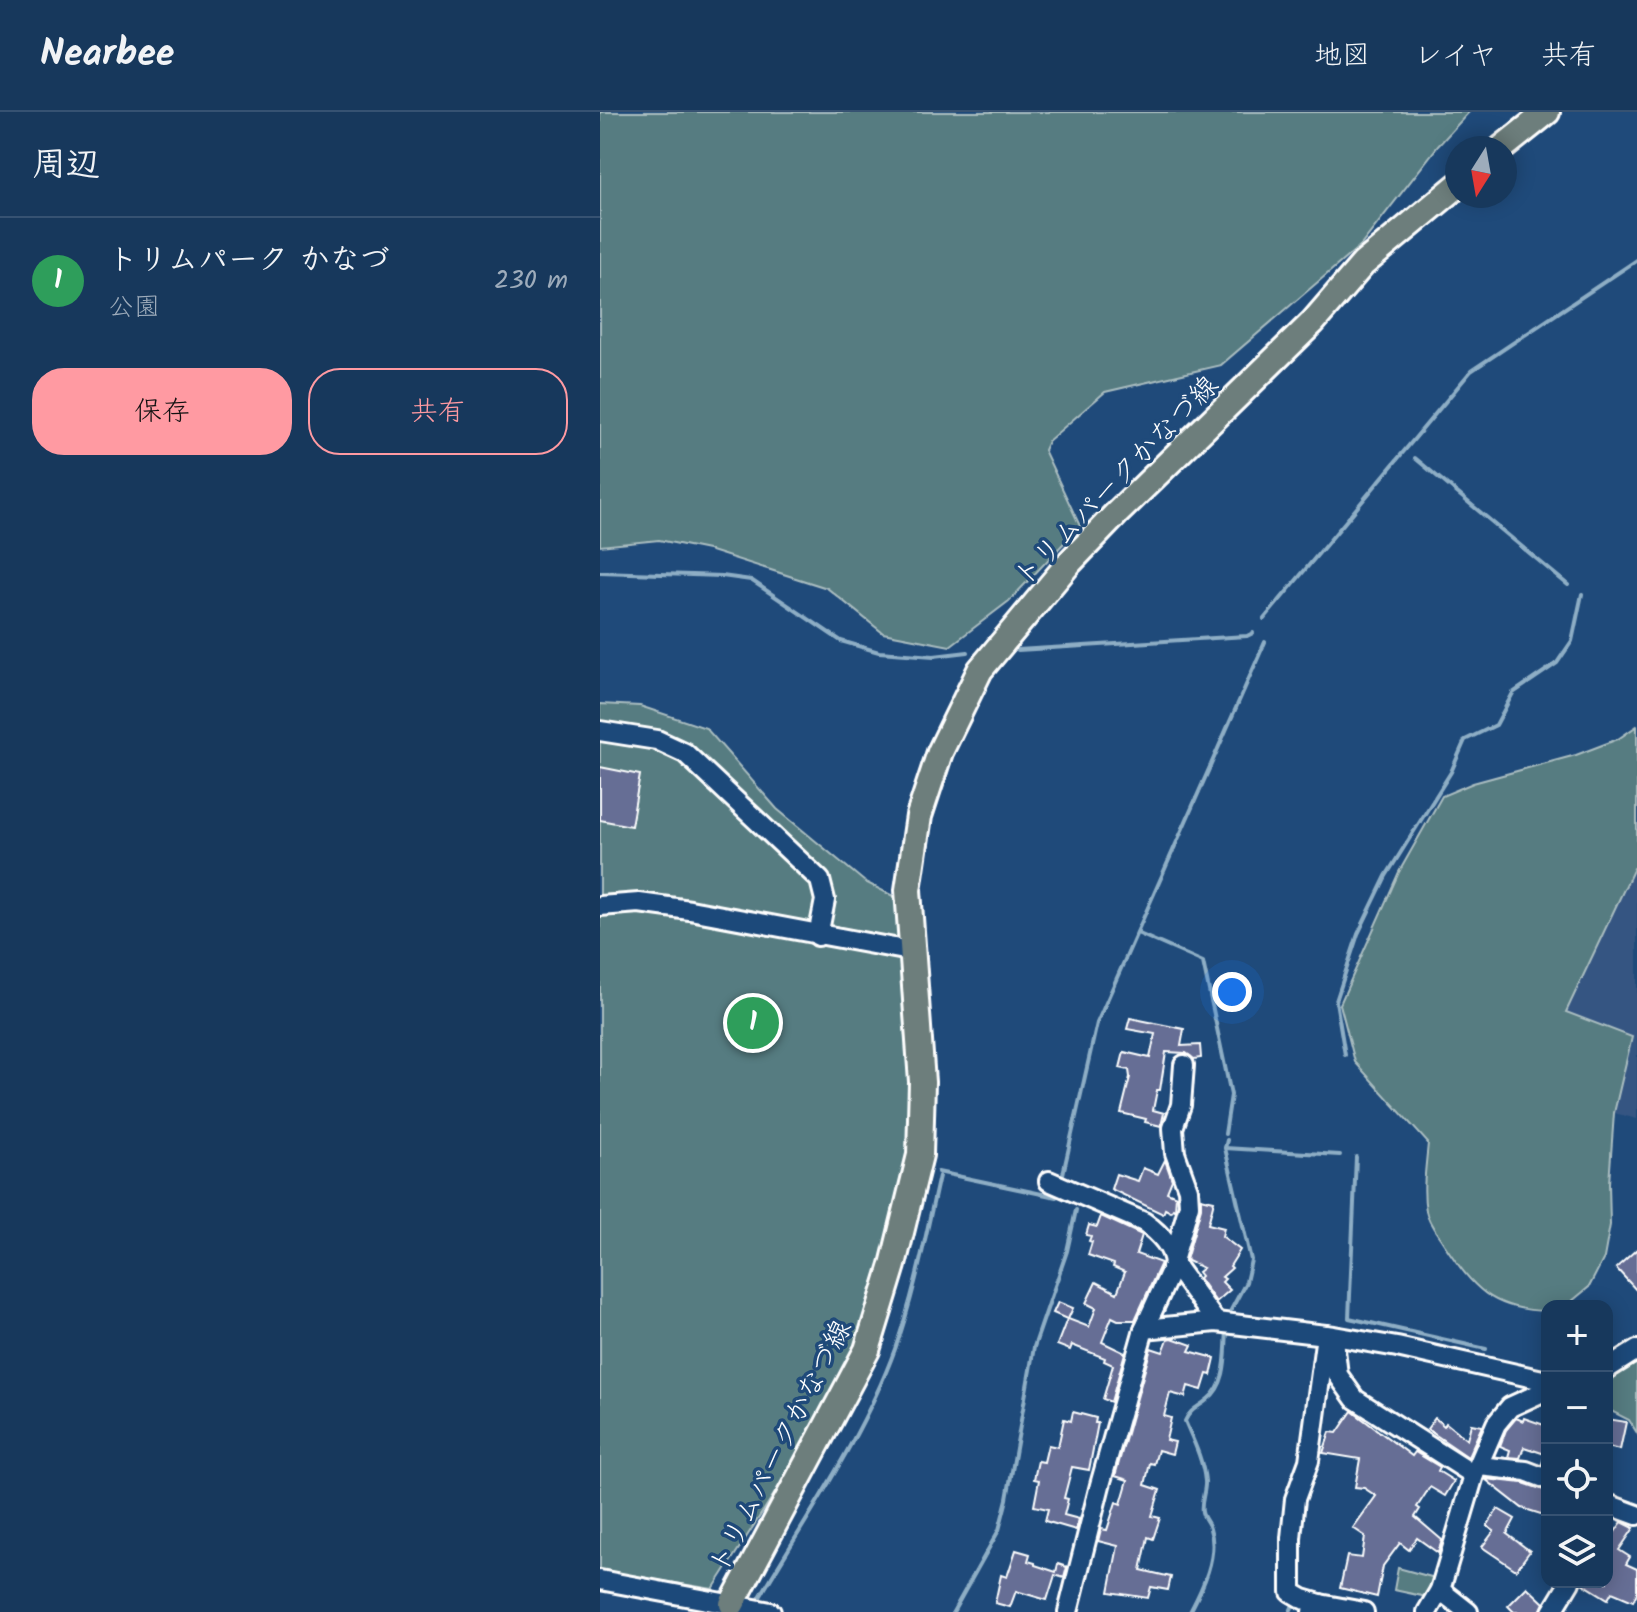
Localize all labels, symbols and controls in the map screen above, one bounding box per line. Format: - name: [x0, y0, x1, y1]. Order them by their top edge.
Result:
- text: Nearbee: [40, 25, 174, 85]
- text: 地図: [1314, 34, 1370, 79]
- text: レイヤ: [1414, 34, 1497, 79]
- text: 共有: [1541, 34, 1597, 79]
- north arrow: [1445, 136, 1517, 208]
- text: 周辺: [32, 139, 100, 193]
- text: トリムパーク かなづ: [108, 237, 390, 285]
- text: 1: [54, 260, 62, 302]
- text: 230 m: [494, 260, 568, 302]
- text: 公園: [108, 287, 160, 329]
- street label: トリムパークかなづ線: [1003, 365, 1230, 598]
- button: 保存: [32, 368, 292, 455]
- button: 共有: [308, 368, 568, 455]
- your location: [1212, 972, 1252, 1012]
- pin: 1: [727, 993, 779, 1053]
- map controls: [1541, 1300, 1613, 1588]
- button: +: [1541, 1300, 1613, 1372]
- street label: トリムパークかなづ線: [698, 1312, 865, 1582]
- button: −: [1541, 1372, 1613, 1444]
- button: locate: [1541, 1444, 1613, 1516]
- button: layers: [1541, 1516, 1613, 1588]

